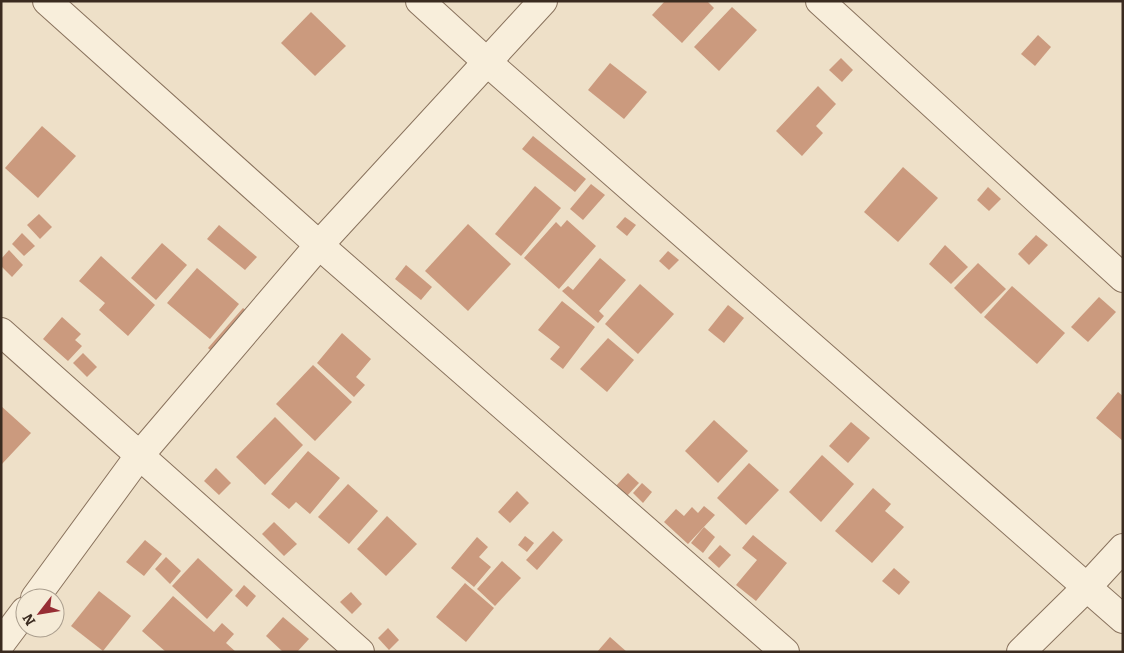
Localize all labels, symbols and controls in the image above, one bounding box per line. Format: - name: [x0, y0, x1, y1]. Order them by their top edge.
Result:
- north arrow: [15, 588, 65, 638]
- text: N: [19, 610, 39, 628]

